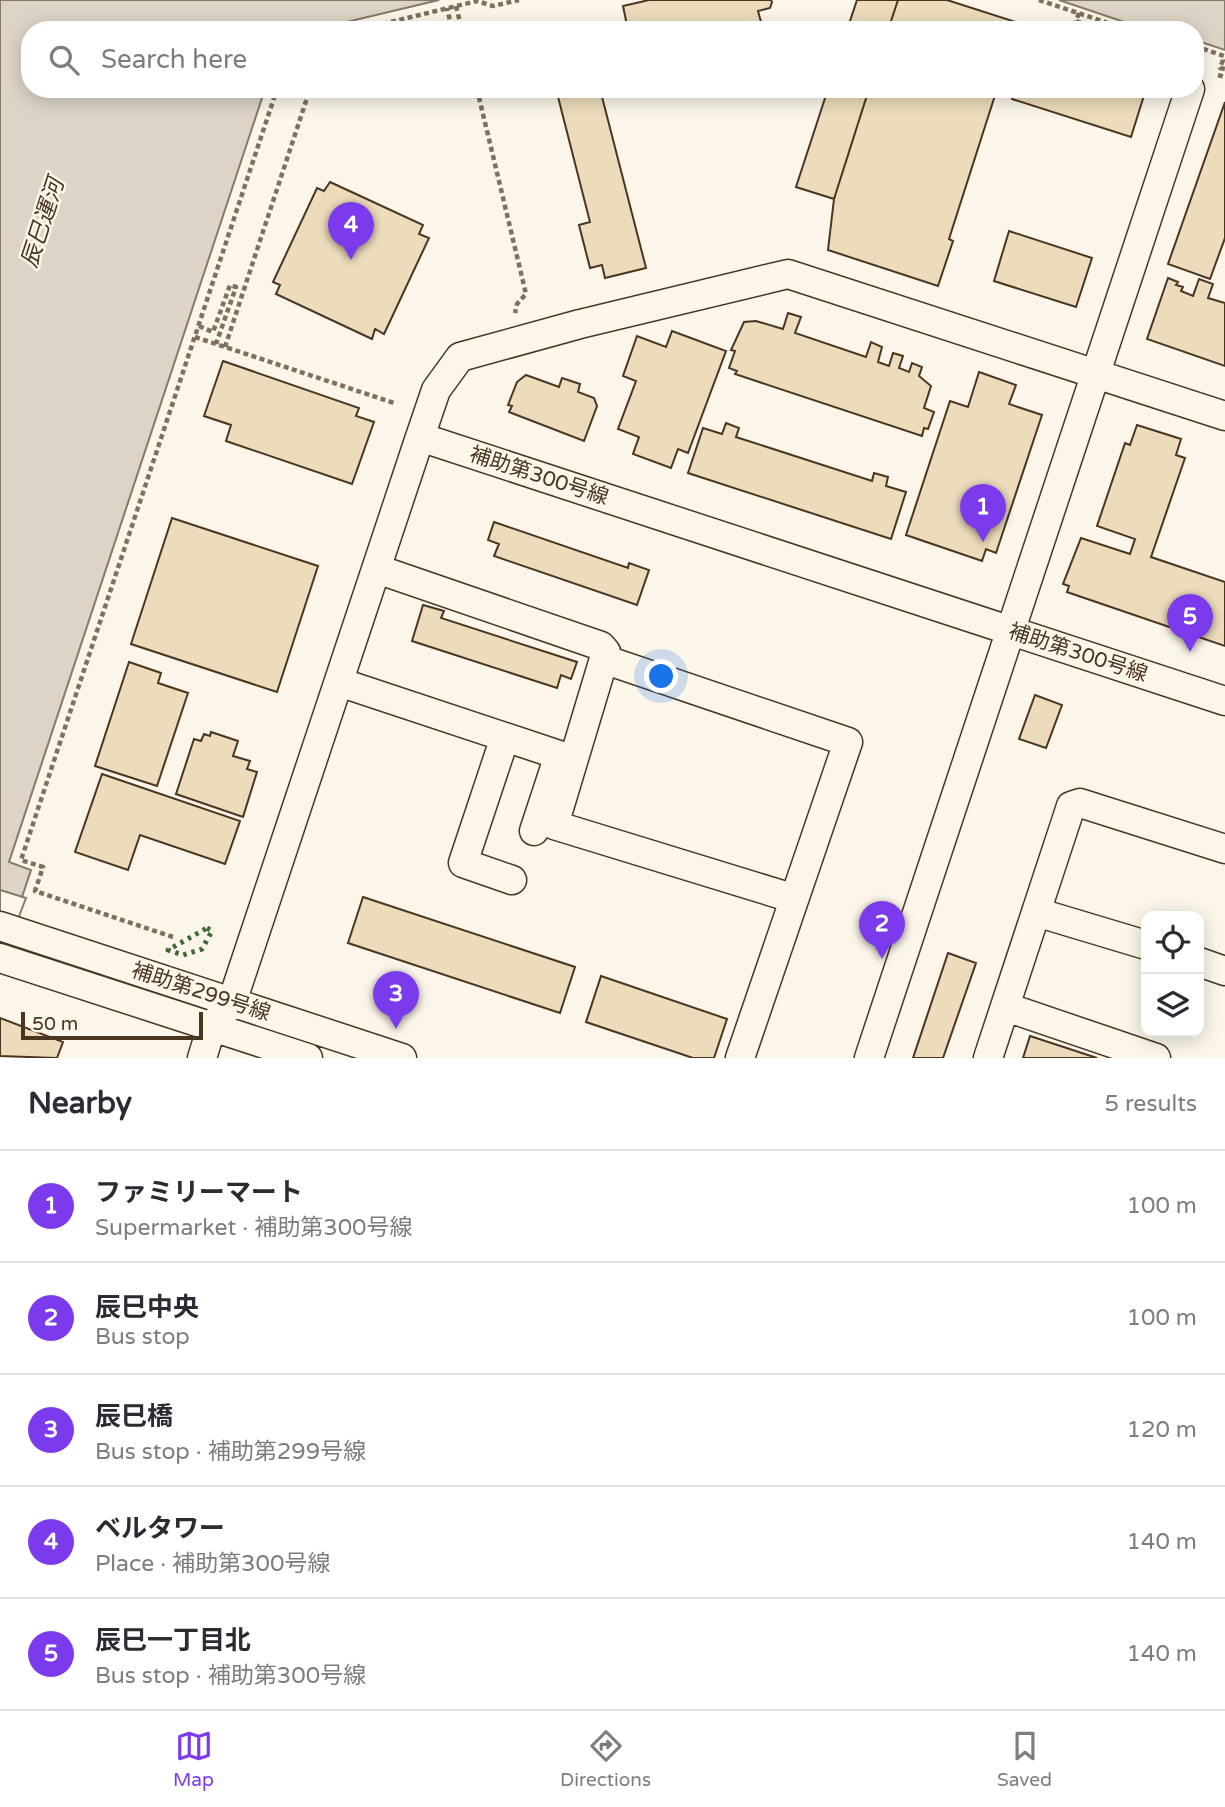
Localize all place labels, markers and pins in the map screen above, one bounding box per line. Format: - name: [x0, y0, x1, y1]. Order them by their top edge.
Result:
- pin: 4: [328, 202, 374, 260]
- pin: 1: [960, 484, 1006, 542]
- pin: 5: [1167, 594, 1213, 652]
- pin: 2: [859, 901, 905, 959]
- pin: 3: [373, 971, 419, 1029]

